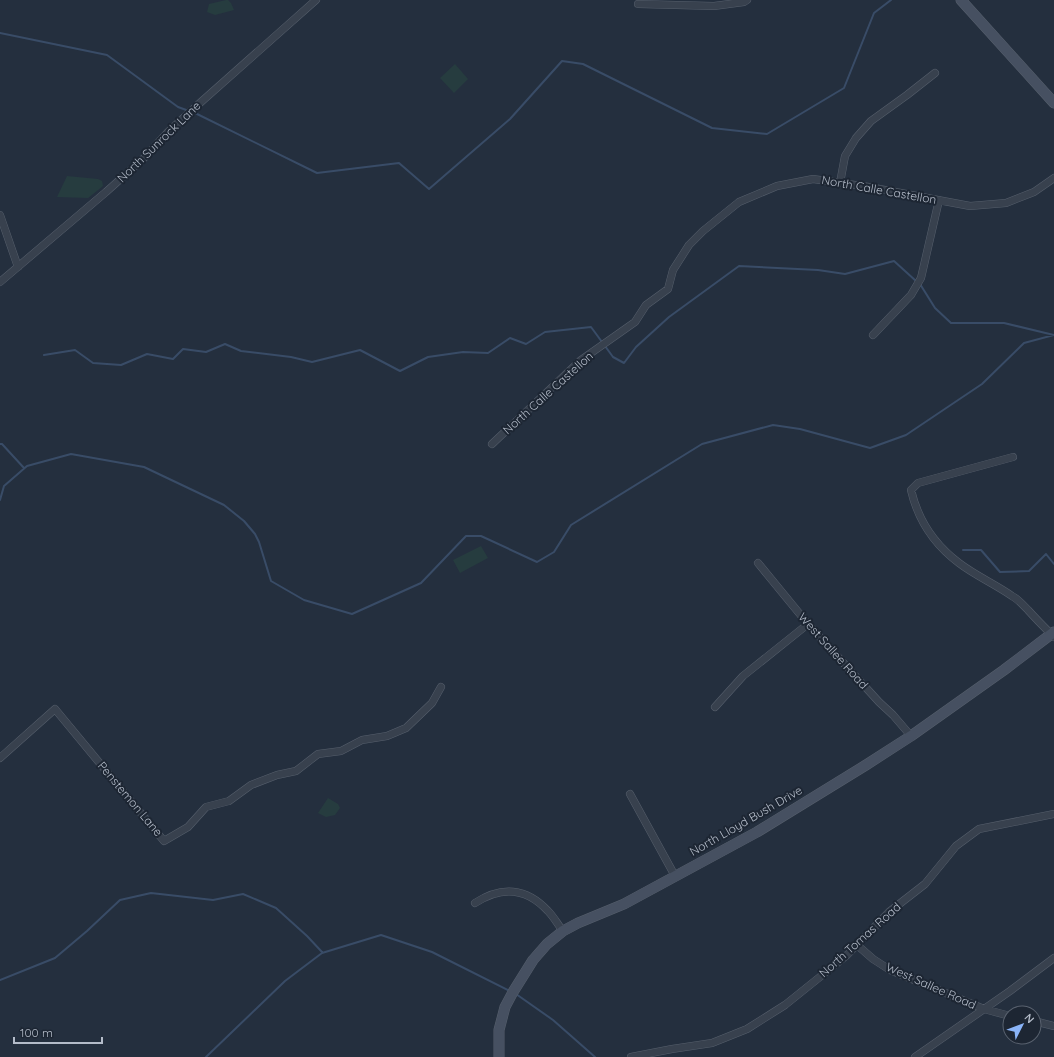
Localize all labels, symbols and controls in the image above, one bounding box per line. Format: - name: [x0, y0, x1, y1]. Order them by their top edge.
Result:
- street label: North Sunrock Lane: [114, 98, 204, 185]
- street label: North Calle Castellon: [820, 172, 938, 207]
- street label: North Calle Castellon: [499, 348, 596, 437]
- street label: West Sallee Road: [795, 610, 871, 692]
- street label: Penstemon Lane: [95, 758, 166, 839]
- street label: North Lloyd Bush Drive: [687, 782, 805, 859]
- street label: North Tomas Road: [816, 899, 904, 980]
- street label: West Sallee Road: [884, 959, 979, 1012]
- north arrow: [1002, 1005, 1042, 1045]
- text: N: [1022, 1011, 1037, 1026]
- scale bar: [14, 1019, 102, 1045]
- text: 100 m: [20, 1025, 53, 1040]

